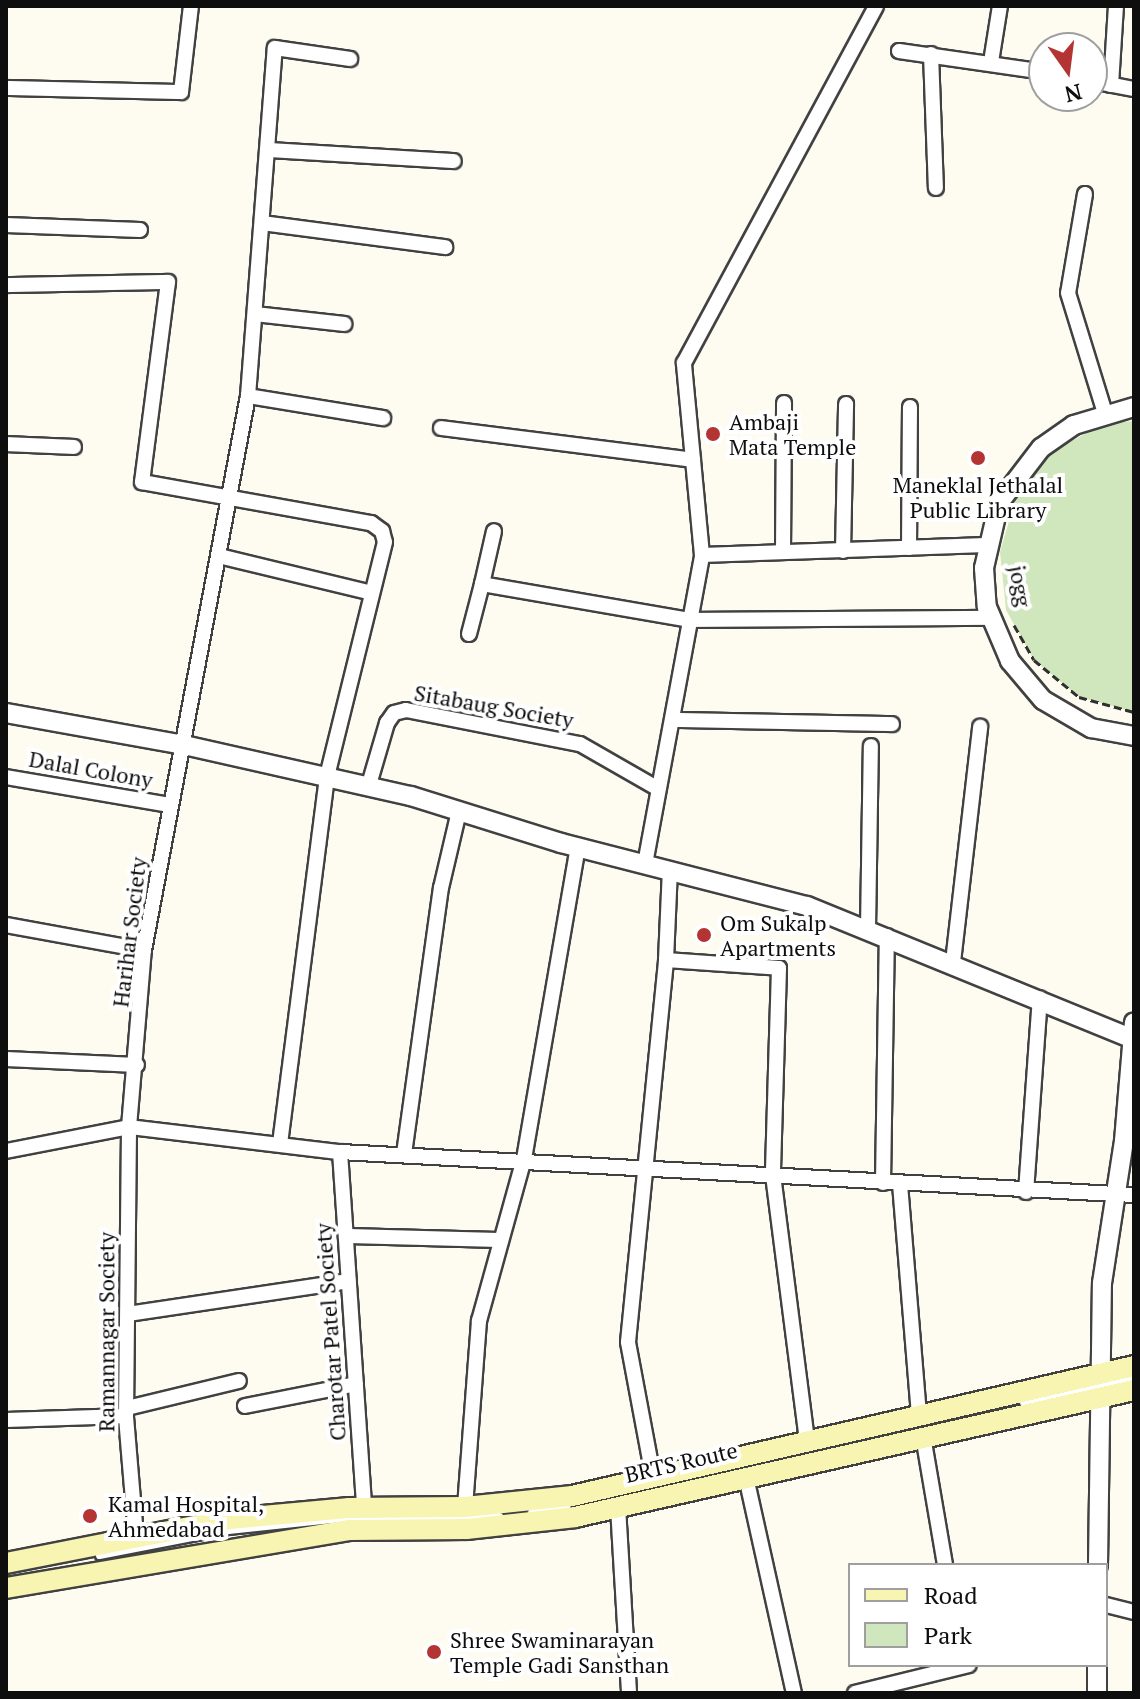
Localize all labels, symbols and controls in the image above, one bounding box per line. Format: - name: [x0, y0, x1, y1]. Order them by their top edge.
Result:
- north arrow: [1028, 32, 1108, 112]
- text: N: [1062, 78, 1085, 110]
- place label: Ambaji Mata Temple: [729, 408, 856, 460]
- marker: Ambaji Mata Temple: [704, 425, 722, 443]
- marker: Maneklal Jethalal Public Library: [969, 449, 987, 467]
- place label: Maneklal Jethalal Public Library: [893, 471, 1063, 522]
- street label: jogg: [1004, 563, 1038, 609]
- street label: Sitabaug Society: [412, 679, 576, 733]
- street label: Dalal Colony: [27, 745, 155, 793]
- street label: Harihar Society: [107, 855, 151, 1009]
- place label: Om Sukalp Apartments: [720, 909, 836, 960]
- marker: Om Sukalp Apartments: [695, 926, 713, 944]
- street label: Charotar Patel Society: [309, 1222, 351, 1442]
- street label: Ramannagar Society: [93, 1232, 119, 1432]
- street label: BRTS Route: [622, 1436, 740, 1488]
- place label: Kamal Hospital, Ahmedabad: [108, 1490, 264, 1542]
- marker: Kamal Hospital, Ahmedabad: [79, 1505, 101, 1527]
- legend: [848, 1563, 1108, 1667]
- text: Road: [924, 1579, 978, 1611]
- text: Park: [924, 1619, 972, 1651]
- place label: Shree Swaminarayan Temple Gadi Sansthan: [450, 1626, 669, 1678]
- marker: Shree Swaminarayan Temple Gadi Sansthan: [425, 1643, 443, 1661]

